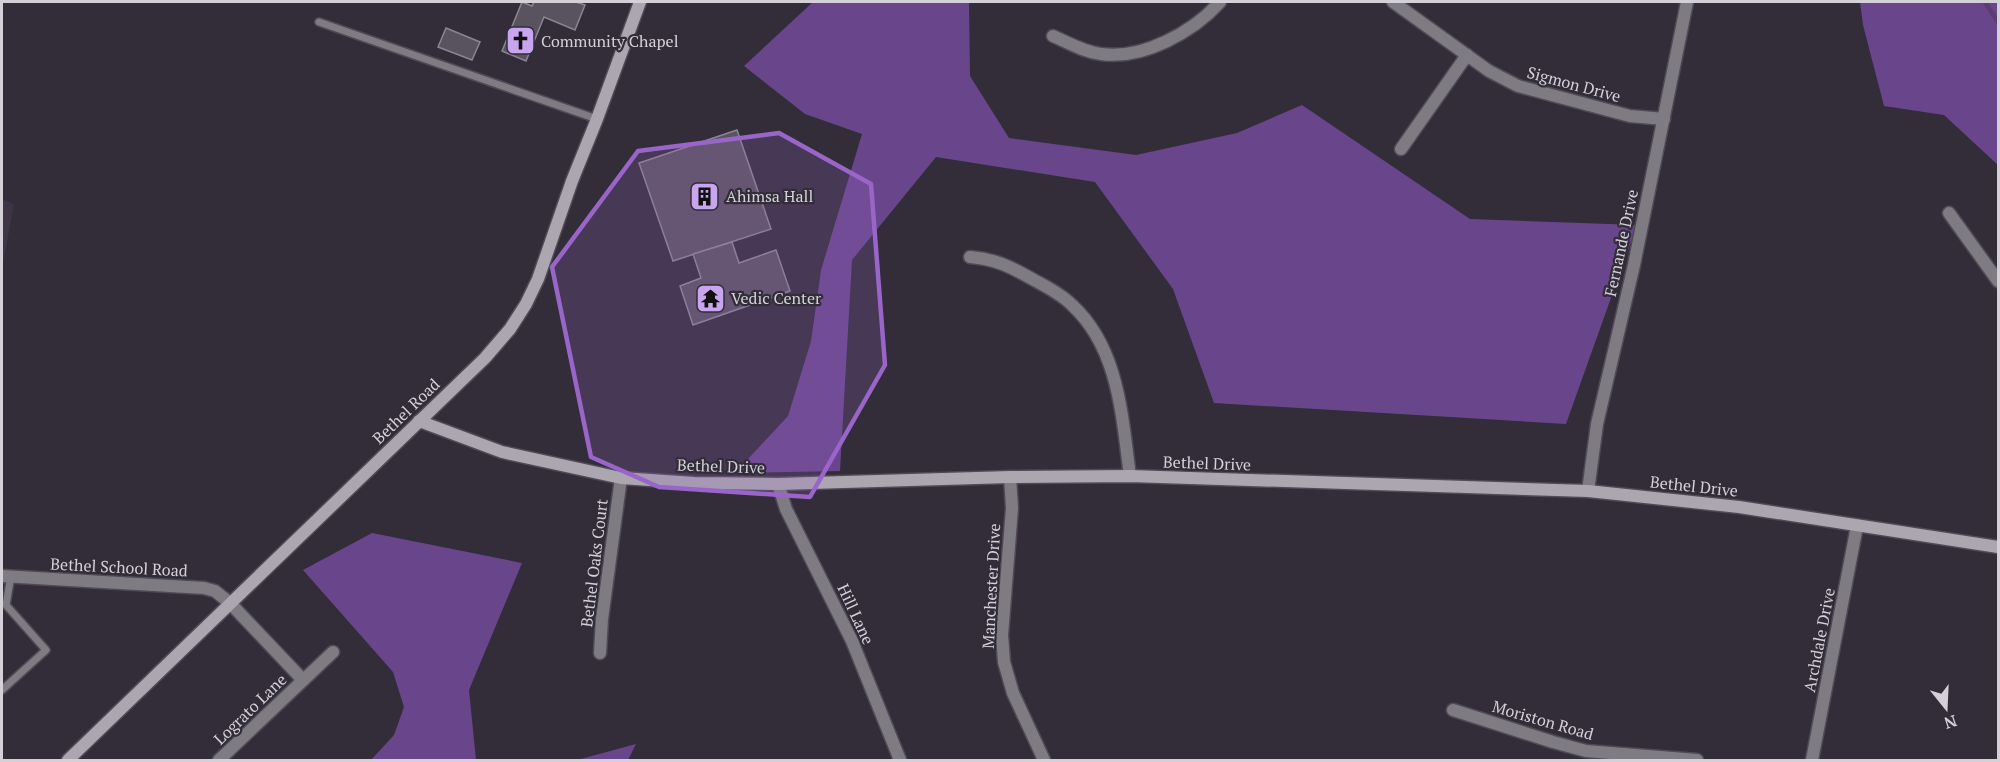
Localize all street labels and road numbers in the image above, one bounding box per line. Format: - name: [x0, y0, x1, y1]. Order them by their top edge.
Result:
- street label: Sigmon Drive: [1525, 61, 1623, 107]
- street label: Fernande Drive: [1599, 187, 1643, 299]
- street label: Bethel Road: [368, 373, 445, 449]
- street label: Bethel Drive: [1163, 450, 1251, 476]
- street label: Bethel Drive: [677, 453, 765, 479]
- street label: Bethel Drive: [1649, 470, 1739, 502]
- street label: Bethel Oaks Court: [575, 498, 613, 628]
- street label: Manchester Drive: [977, 523, 1005, 649]
- street label: Bethel School Road: [50, 552, 188, 582]
- street label: Hill Lane: [832, 580, 880, 648]
- street label: Archdale Drive: [1798, 586, 1840, 694]
- street label: Lograto Lane: [209, 669, 291, 749]
- street label: Moriston Road: [1490, 695, 1596, 745]

